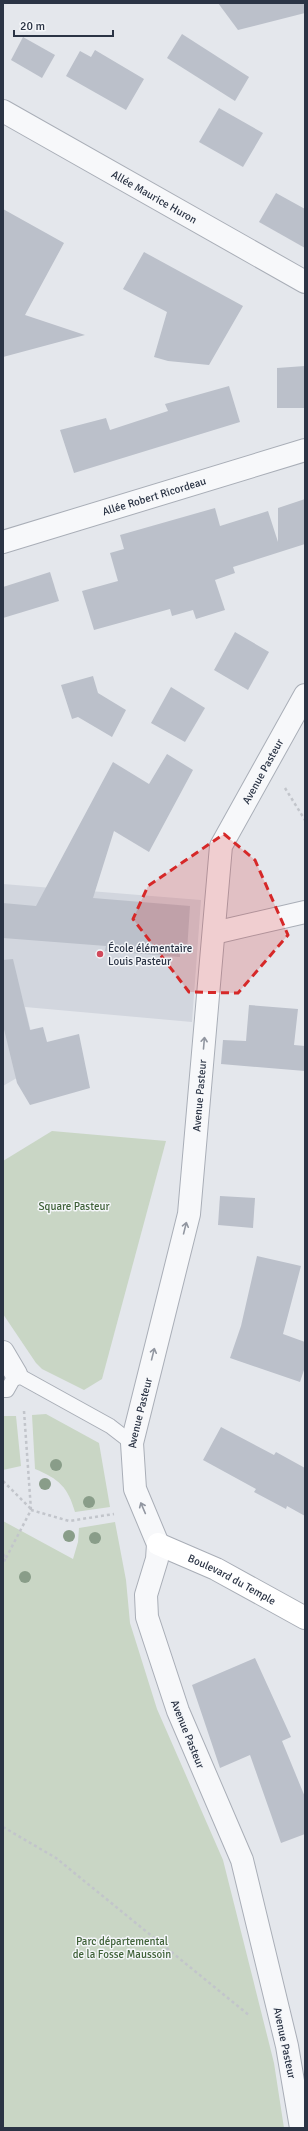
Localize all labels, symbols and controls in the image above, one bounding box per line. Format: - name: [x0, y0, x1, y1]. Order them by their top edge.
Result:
- scale bar: [14, 12, 113, 38]
- text: 20 m: [20, 19, 45, 34]
- street label: Allée Maurice Huron: [109, 168, 199, 227]
- street label: Allée Robert Ricordeau: [101, 475, 208, 518]
- street label: Avenue Pasteur: [240, 737, 286, 806]
- place label: École élémentaire Louis Pasteur: [108, 941, 192, 968]
- marker: École élémentaire Louis Pasteur: [95, 949, 105, 959]
- one-way arrow: [200, 1037, 208, 1050]
- street label: Avenue Pasteur: [190, 1059, 209, 1132]
- park label: Square Pasteur: [39, 1200, 110, 1213]
- one-way arrow: [182, 1222, 190, 1235]
- one-way arrow: [150, 1348, 157, 1361]
- street label: Avenue Pasteur: [126, 1376, 155, 1449]
- one-way arrow: [139, 1502, 146, 1514]
- street label: Boulevard du Temple: [186, 1552, 278, 1608]
- street label: Avenue Pasteur: [168, 1698, 207, 1770]
- park label: Parc départemental de la Fosse Maussoin: [73, 1935, 171, 1961]
- street label: Avenue Pasteur: [271, 2006, 298, 2080]

